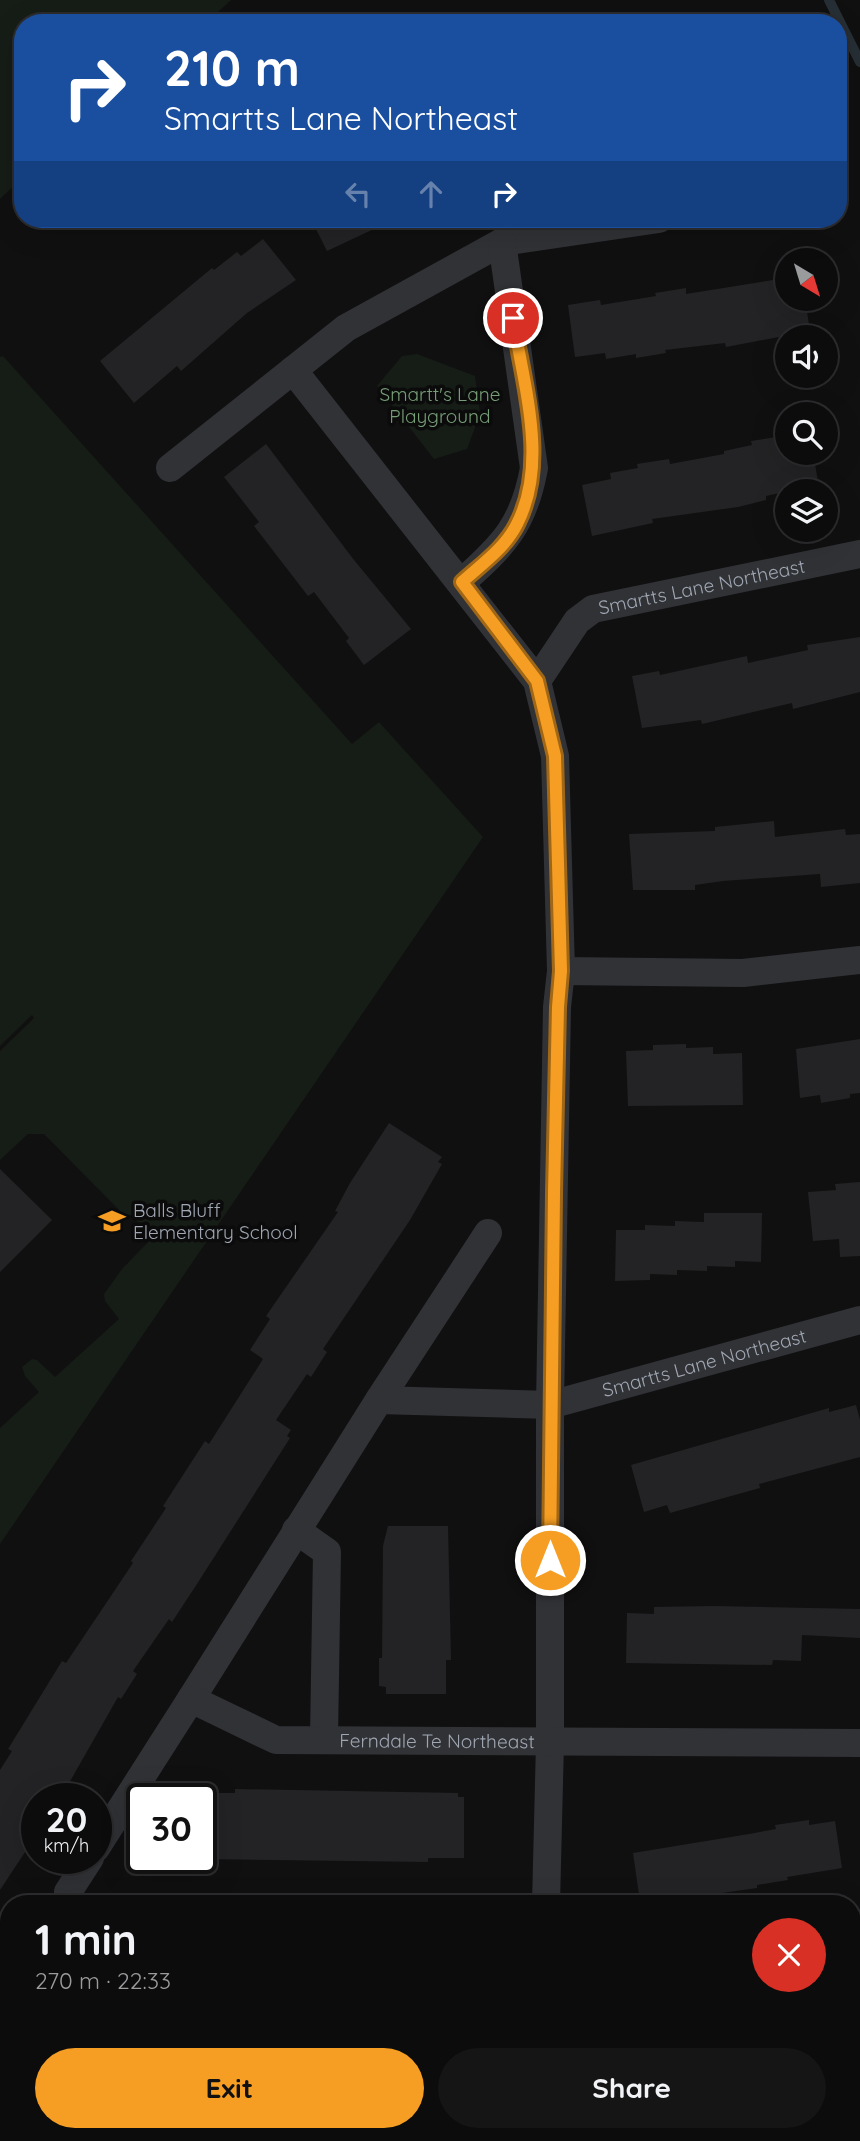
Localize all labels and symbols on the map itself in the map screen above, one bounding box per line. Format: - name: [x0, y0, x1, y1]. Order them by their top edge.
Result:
- north arrow: [775, 248, 838, 312]
- pin: [483, 288, 543, 348]
- park label: Smartt's Lane Playground: [380, 382, 500, 428]
- street label: Smartts Lane Northeast: [596, 554, 807, 620]
- place label: Balls Bluff Elementary School: [133, 1198, 298, 1244]
- school or university icon: Balls Bluff Elementary School: [97, 1206, 127, 1236]
- street label: Smartts Lane Northeast: [599, 1323, 809, 1402]
- position arrow: [513, 1523, 587, 1597]
- street label: Ferndale Te Northeast: [339, 1728, 535, 1753]
- speed limit sign: 30: [126, 1783, 217, 1874]

